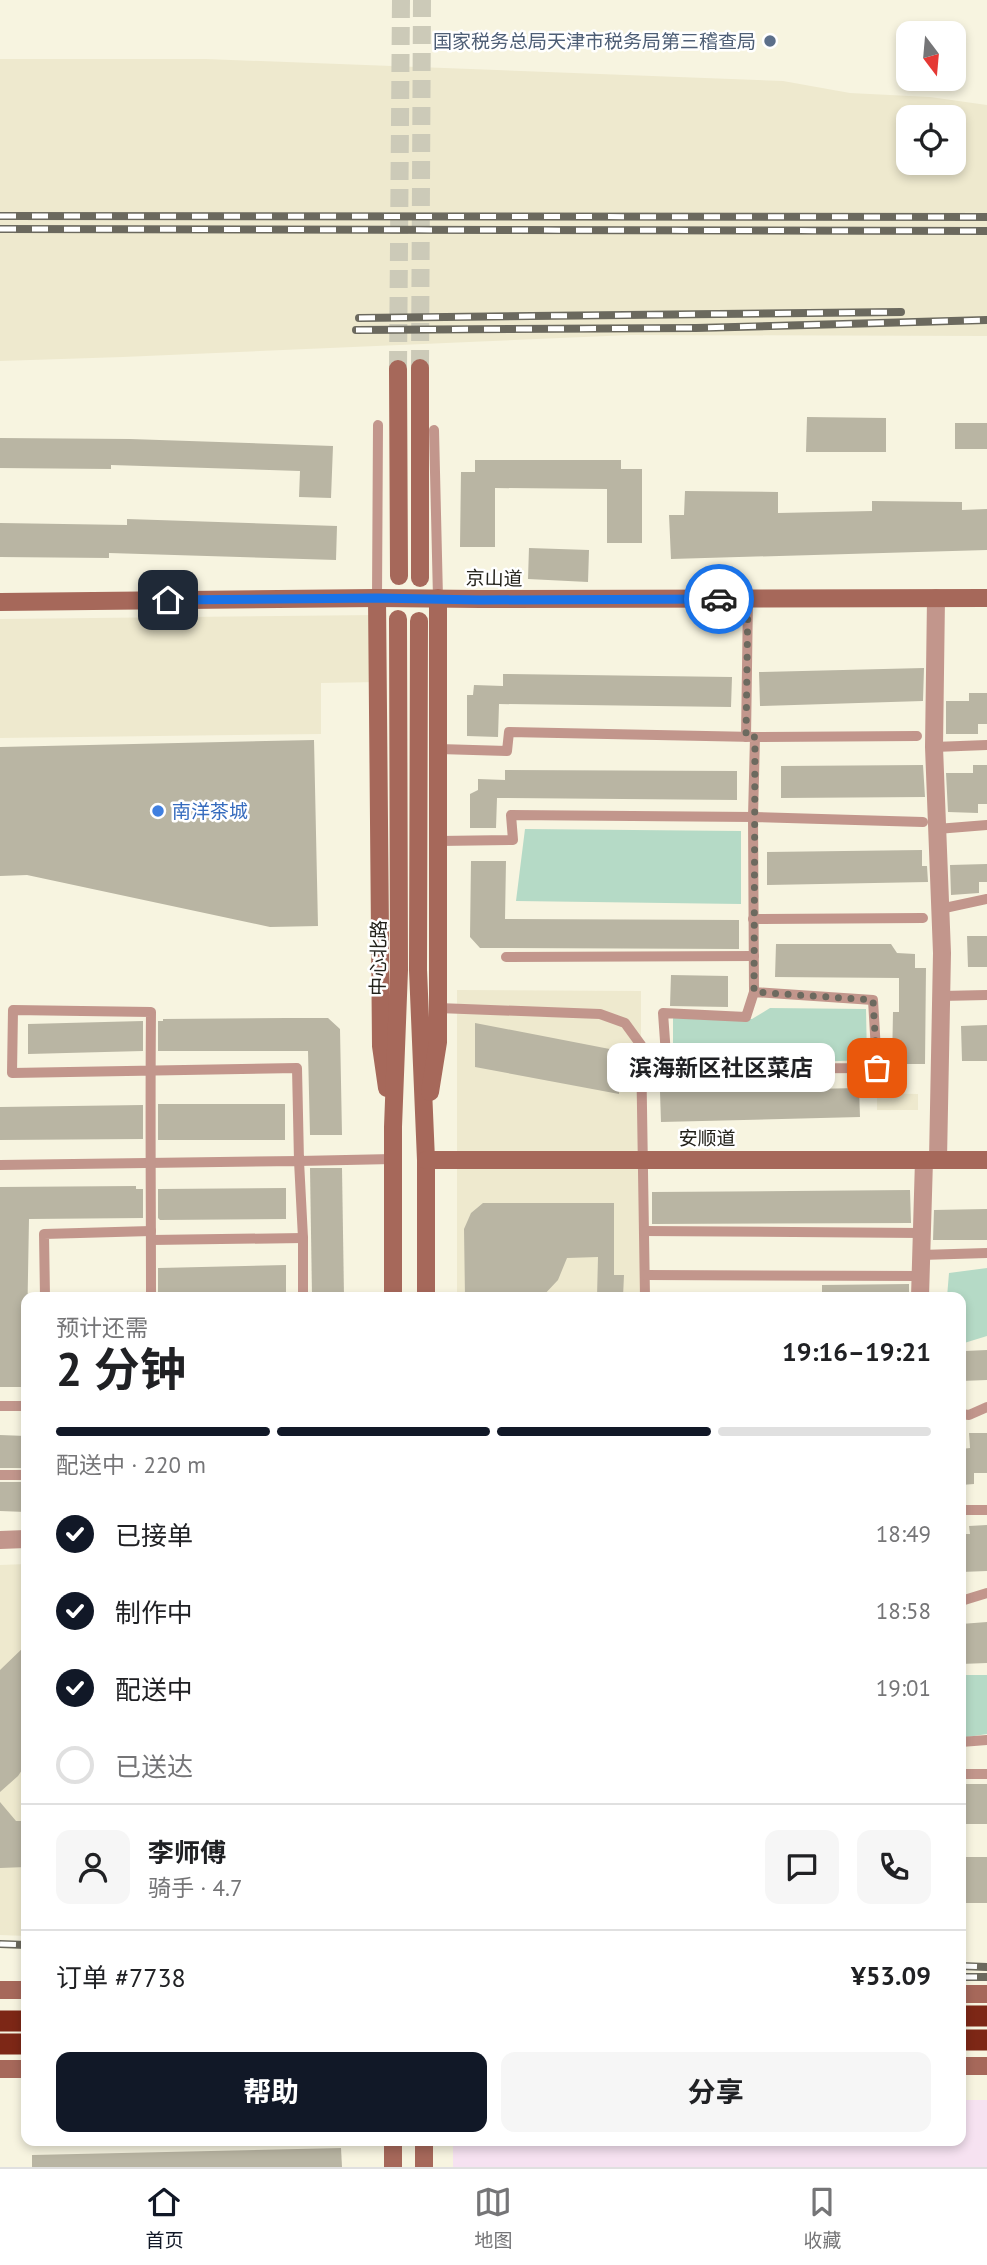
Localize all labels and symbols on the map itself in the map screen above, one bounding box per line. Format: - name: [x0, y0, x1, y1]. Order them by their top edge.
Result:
- north arrow: [896, 21, 966, 91]
- place label: 国家税务总局天津市税务局第三稽查局: [433, 29, 756, 53]
- marker: 国家税务总局天津市税务局第三稽查局: [762, 33, 778, 49]
- courier: [684, 564, 754, 634]
- street label: 京山道: [465, 566, 523, 590]
- pin: [138, 570, 198, 630]
- place label: 南洋茶城: [172, 799, 248, 823]
- marker: 南洋茶城: [150, 803, 166, 819]
- street label: 中心北路: [365, 920, 391, 996]
- pin: [847, 1038, 907, 1098]
- callout: 滨海新区社区菜店: [608, 1044, 835, 1092]
- street label: 安顺道: [678, 1126, 736, 1150]

